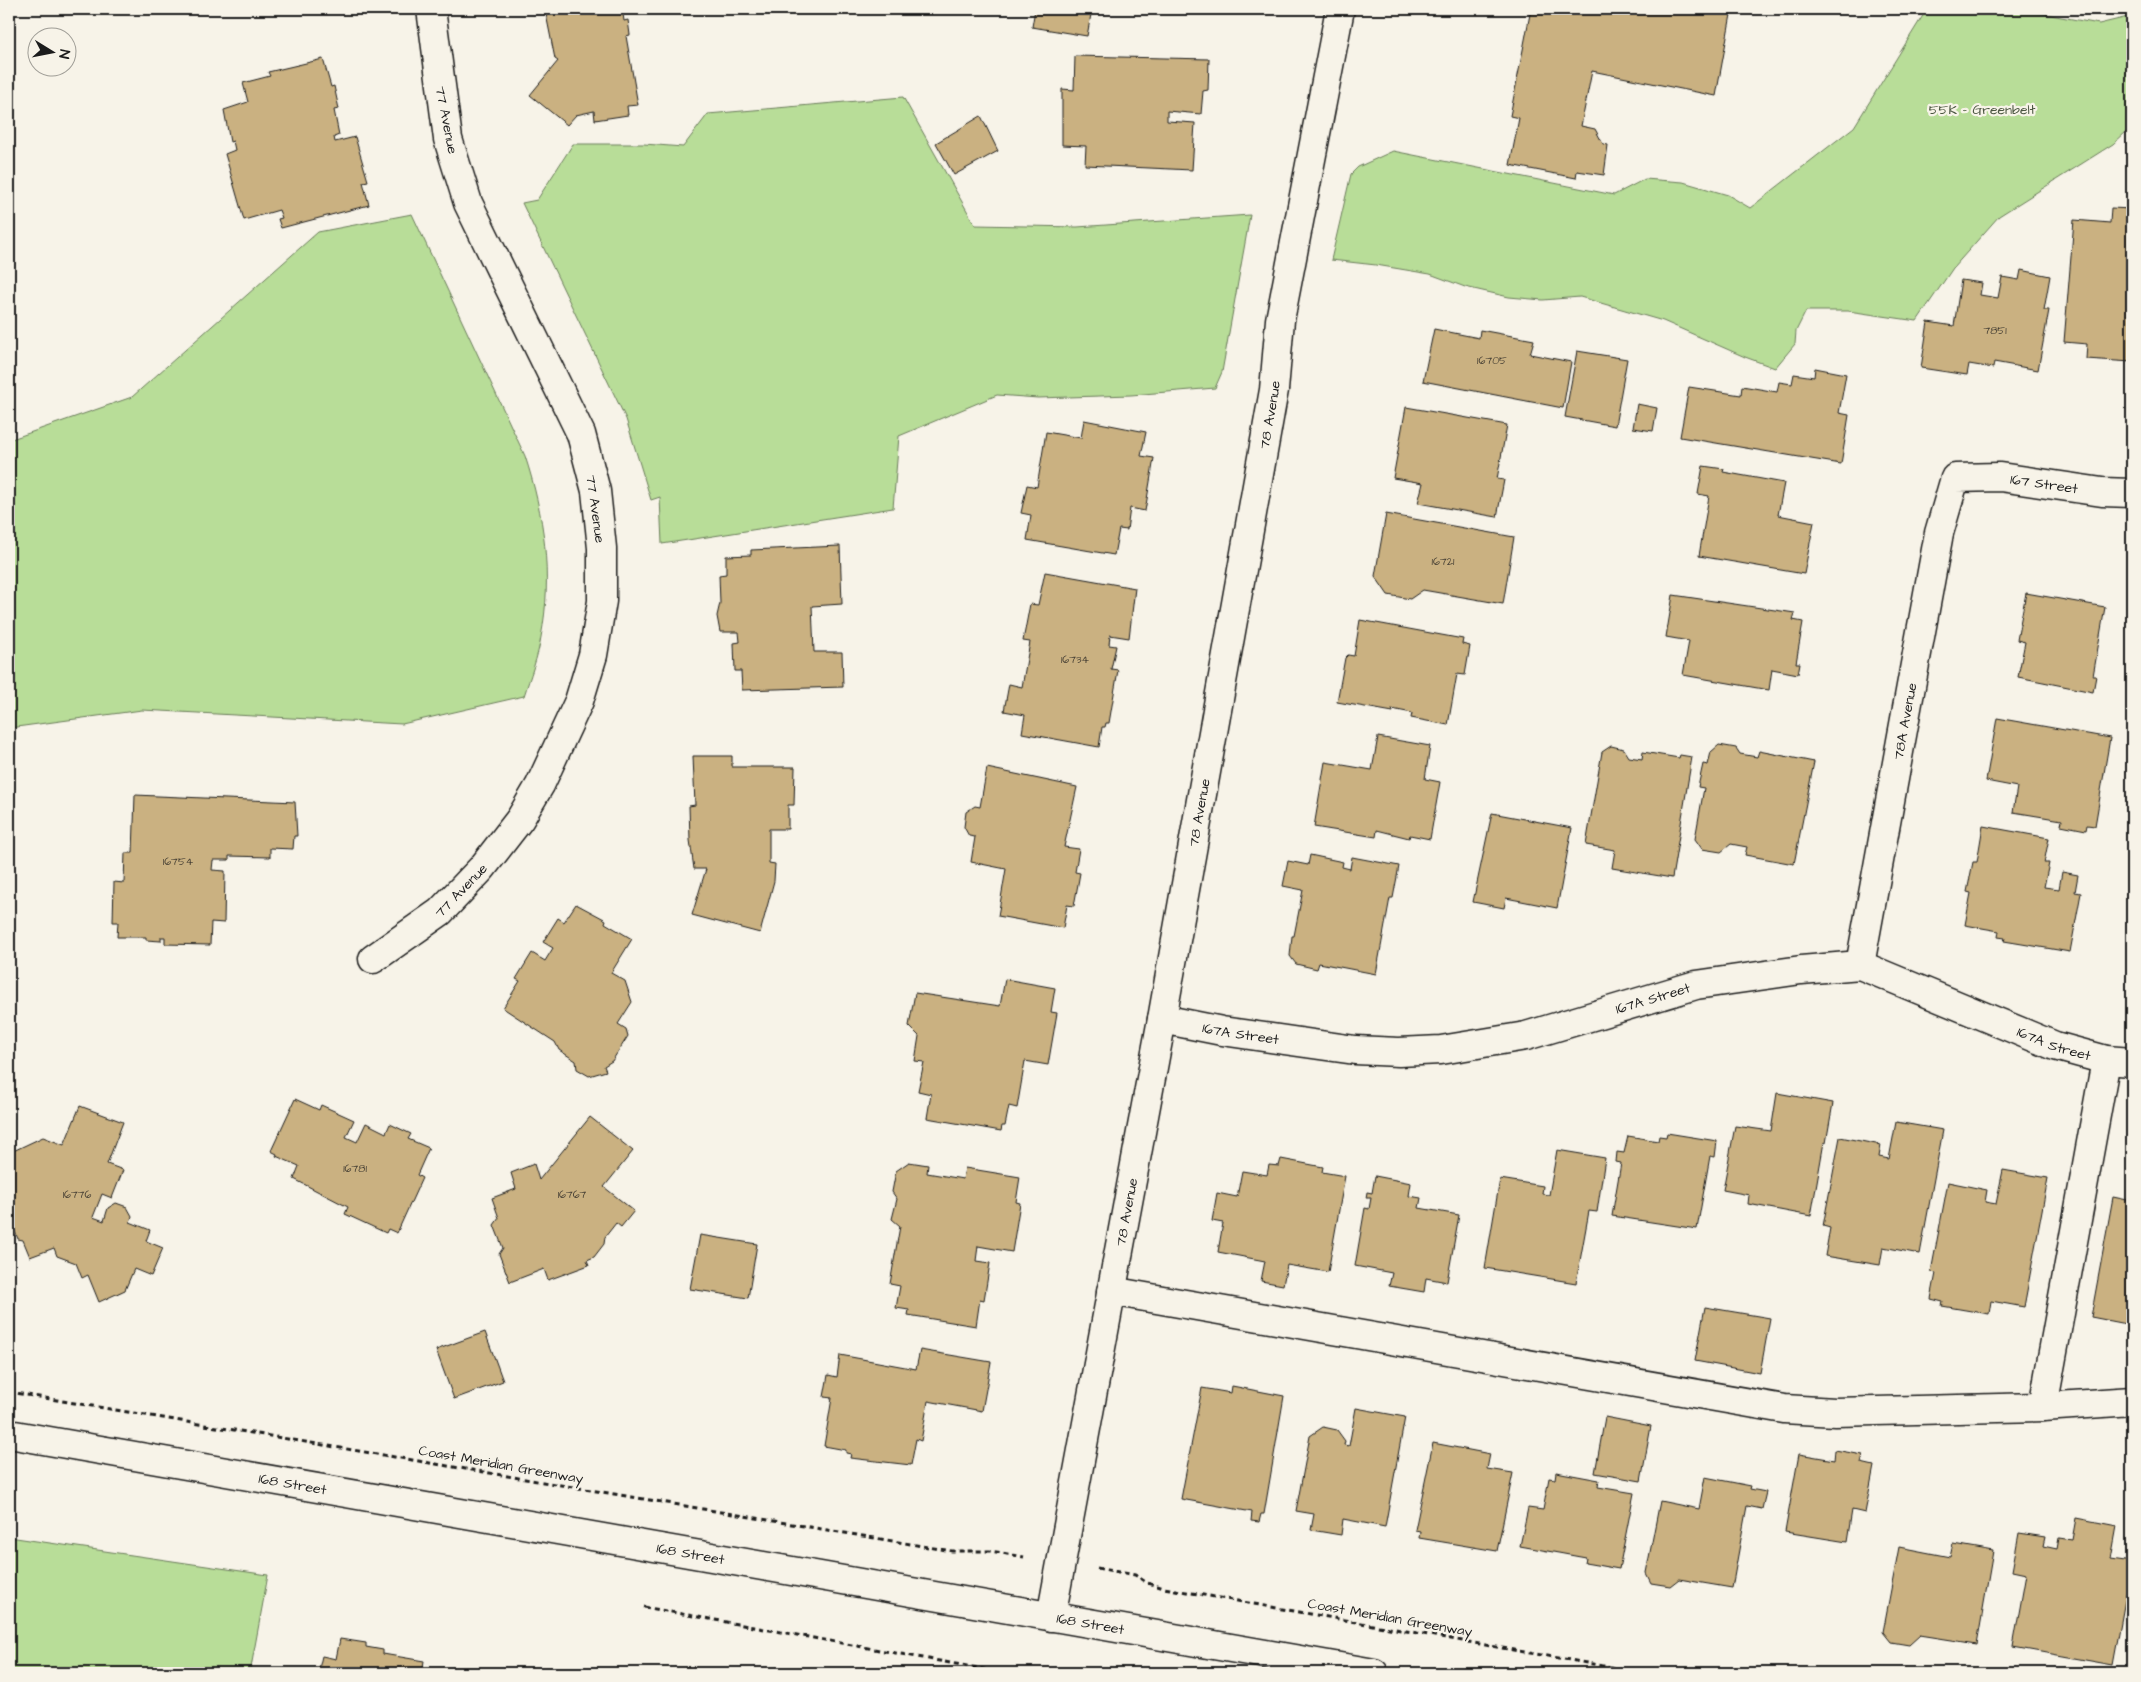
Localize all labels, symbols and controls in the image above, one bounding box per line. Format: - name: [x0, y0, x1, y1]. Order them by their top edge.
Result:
- north arrow: [28, 28, 78, 78]
- text: N: [53, 48, 74, 60]
- street label: 77 Avenue: [430, 85, 462, 156]
- park label: 55K - Greenbelt: [1929, 100, 2036, 120]
- house number: 7851: [1983, 323, 2007, 338]
- house number: 16705: [1477, 353, 1507, 368]
- street label: 78 Avenue: [1255, 380, 1286, 451]
- street label: 167 Street: [2009, 470, 2079, 499]
- street label: 77 Avenue: [580, 474, 610, 545]
- house number: 16721: [1432, 554, 1455, 569]
- house number: 16734: [1061, 652, 1090, 667]
- street label: 78A Avenue: [1889, 681, 1923, 761]
- street label: 78 Avenue: [1184, 777, 1216, 848]
- house number: 16754: [163, 854, 194, 869]
- street label: 77 Avenue: [431, 859, 493, 923]
- street label: 167A Street: [1613, 978, 1693, 1020]
- street label: 167A Street: [1201, 1018, 1280, 1050]
- street label: 167A Street: [2014, 1022, 2093, 1066]
- house number: 16781: [343, 1161, 367, 1176]
- street label: 78 Avenue: [1111, 1176, 1143, 1248]
- house number: 16776: [63, 1187, 91, 1202]
- house number: 16767: [558, 1187, 587, 1202]
- street label: Coast Meridian Greenway: [417, 1441, 585, 1489]
- street label: 168 Street: [257, 1469, 328, 1500]
- street label: 168 Street: [655, 1539, 726, 1570]
- street label: Coast Meridian Greenway: [1306, 1594, 1474, 1642]
- street label: 168 Street: [1055, 1609, 1126, 1640]

